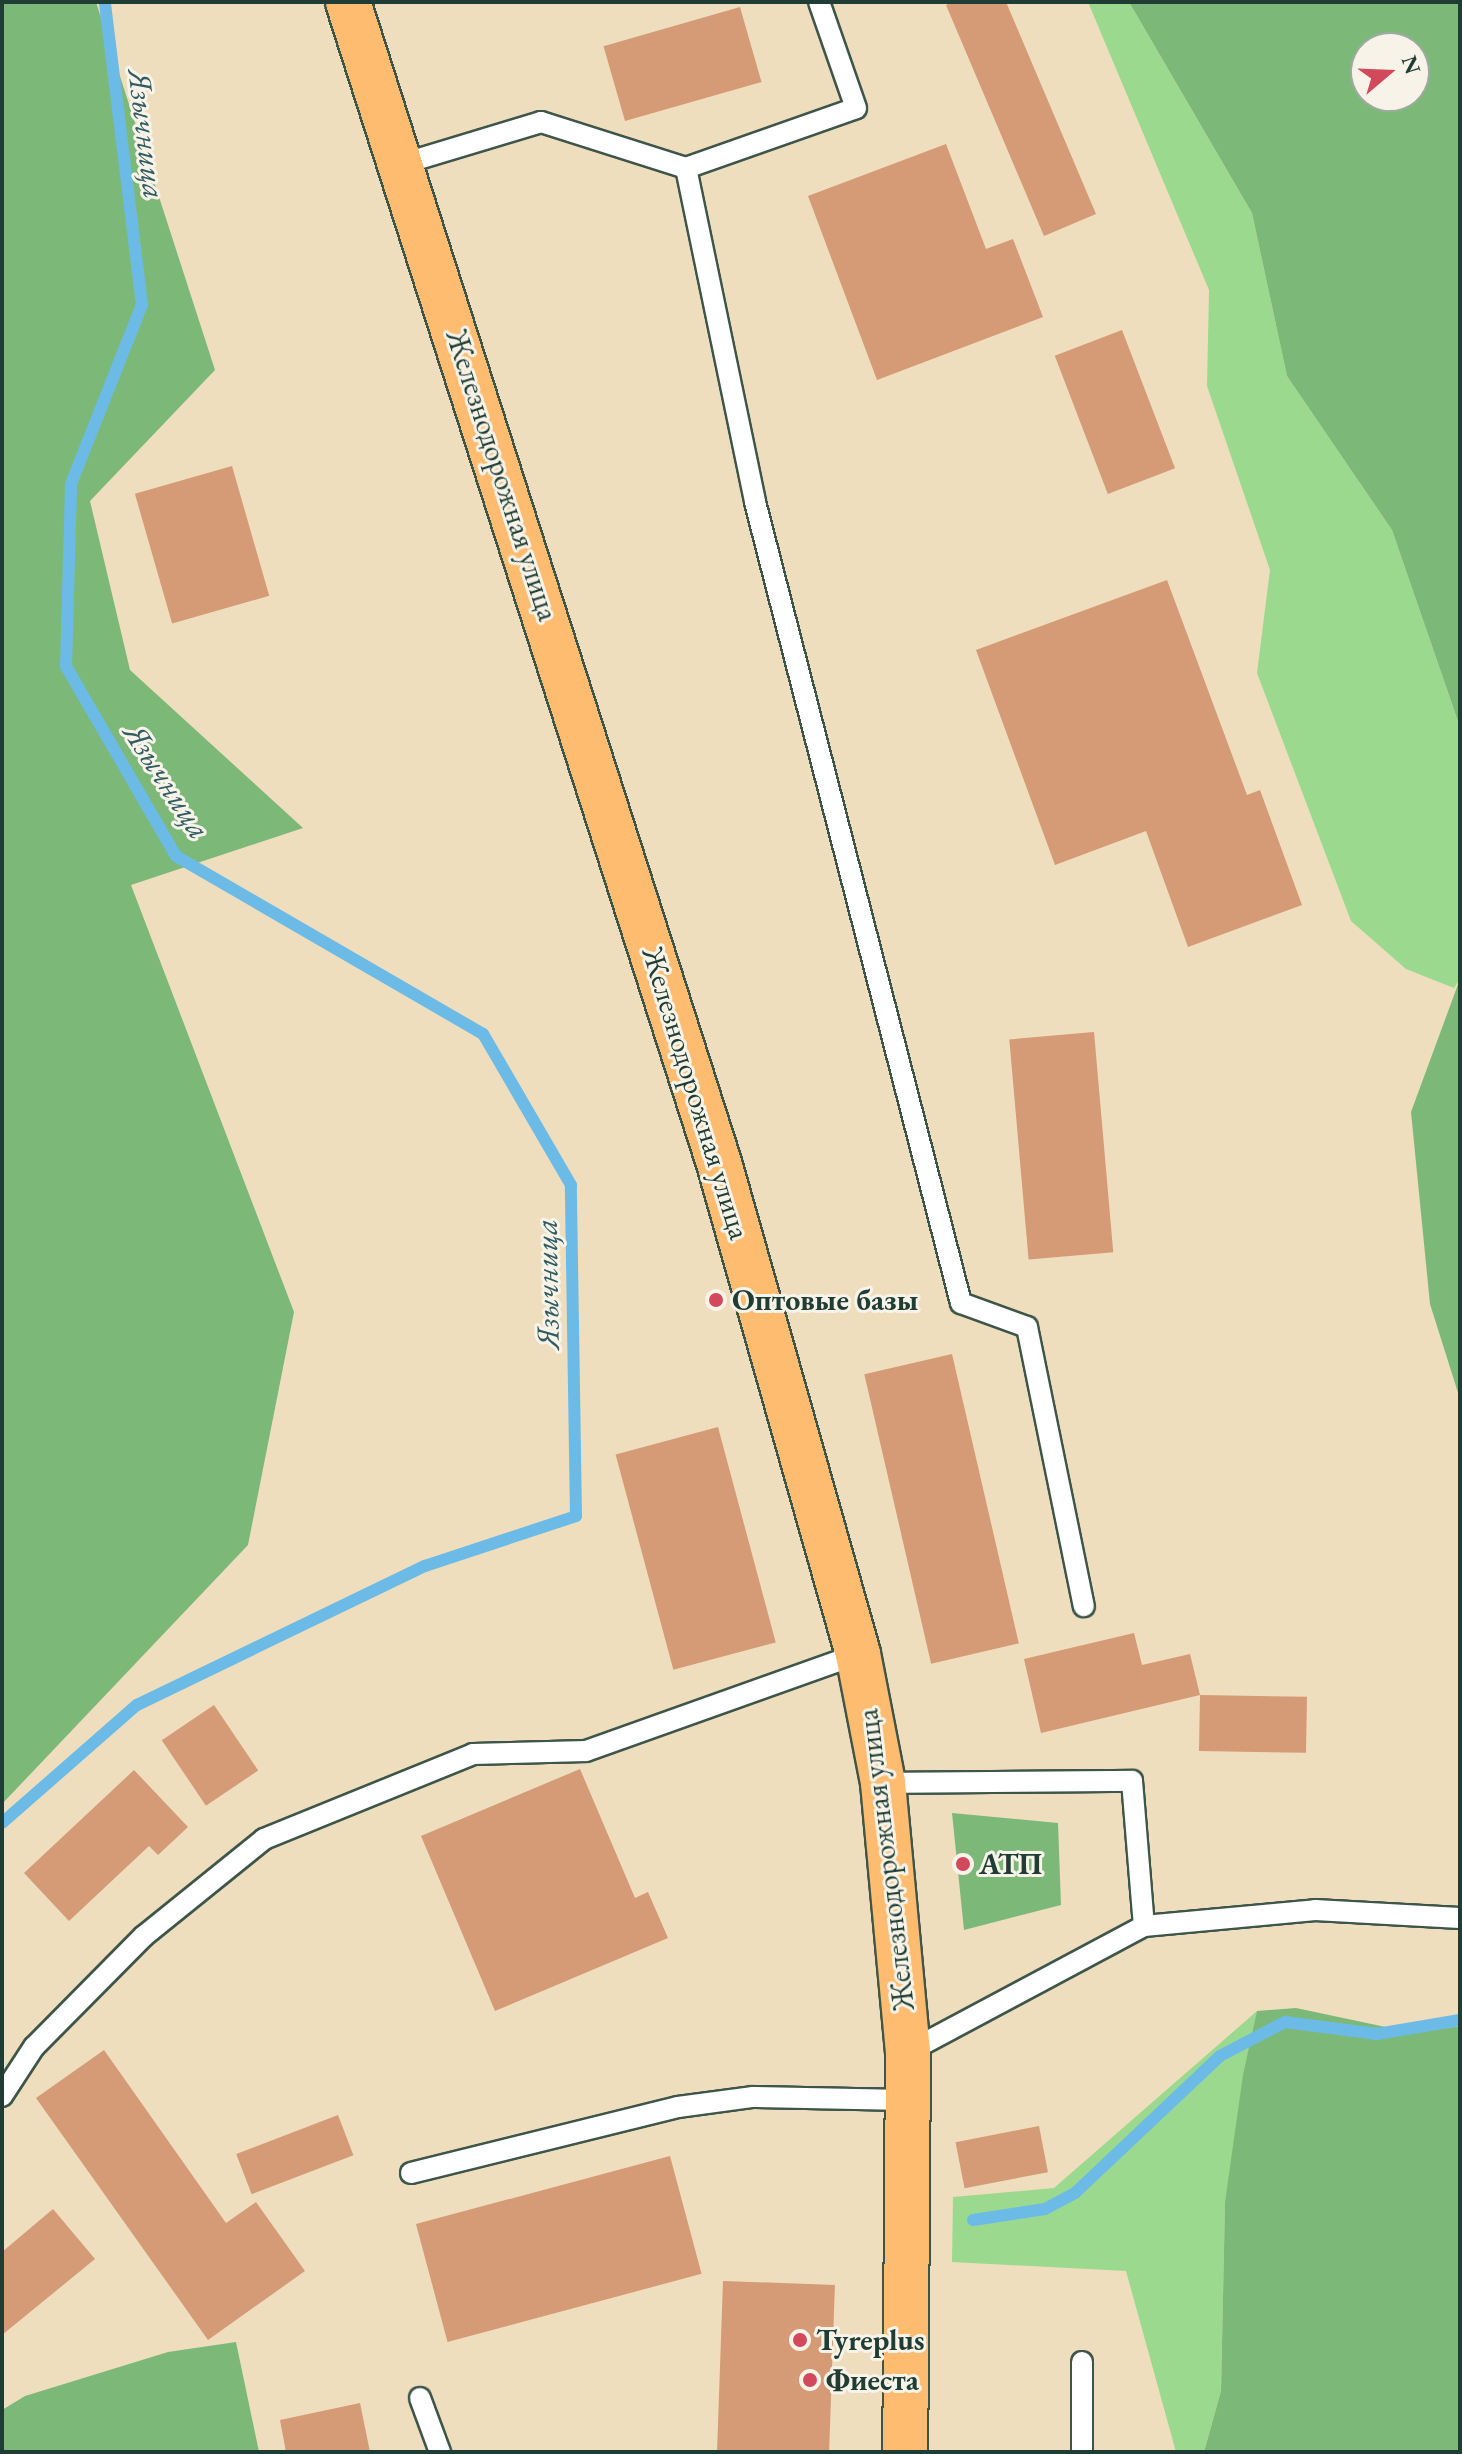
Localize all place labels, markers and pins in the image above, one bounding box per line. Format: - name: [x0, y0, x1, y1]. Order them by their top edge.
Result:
- place label: Оптовые базы: [732, 1282, 918, 1318]
- marker: Оптовые базы: [707, 1291, 725, 1309]
- place label: АТП: [979, 1846, 1042, 1882]
- marker: АТП: [954, 1855, 972, 1873]
- place label: Tyreplus: [816, 2322, 925, 2358]
- marker: Tyreplus: [791, 2331, 809, 2349]
- place label: Фиеста: [826, 2362, 919, 2398]
- marker: Фиеста: [801, 2371, 819, 2389]

